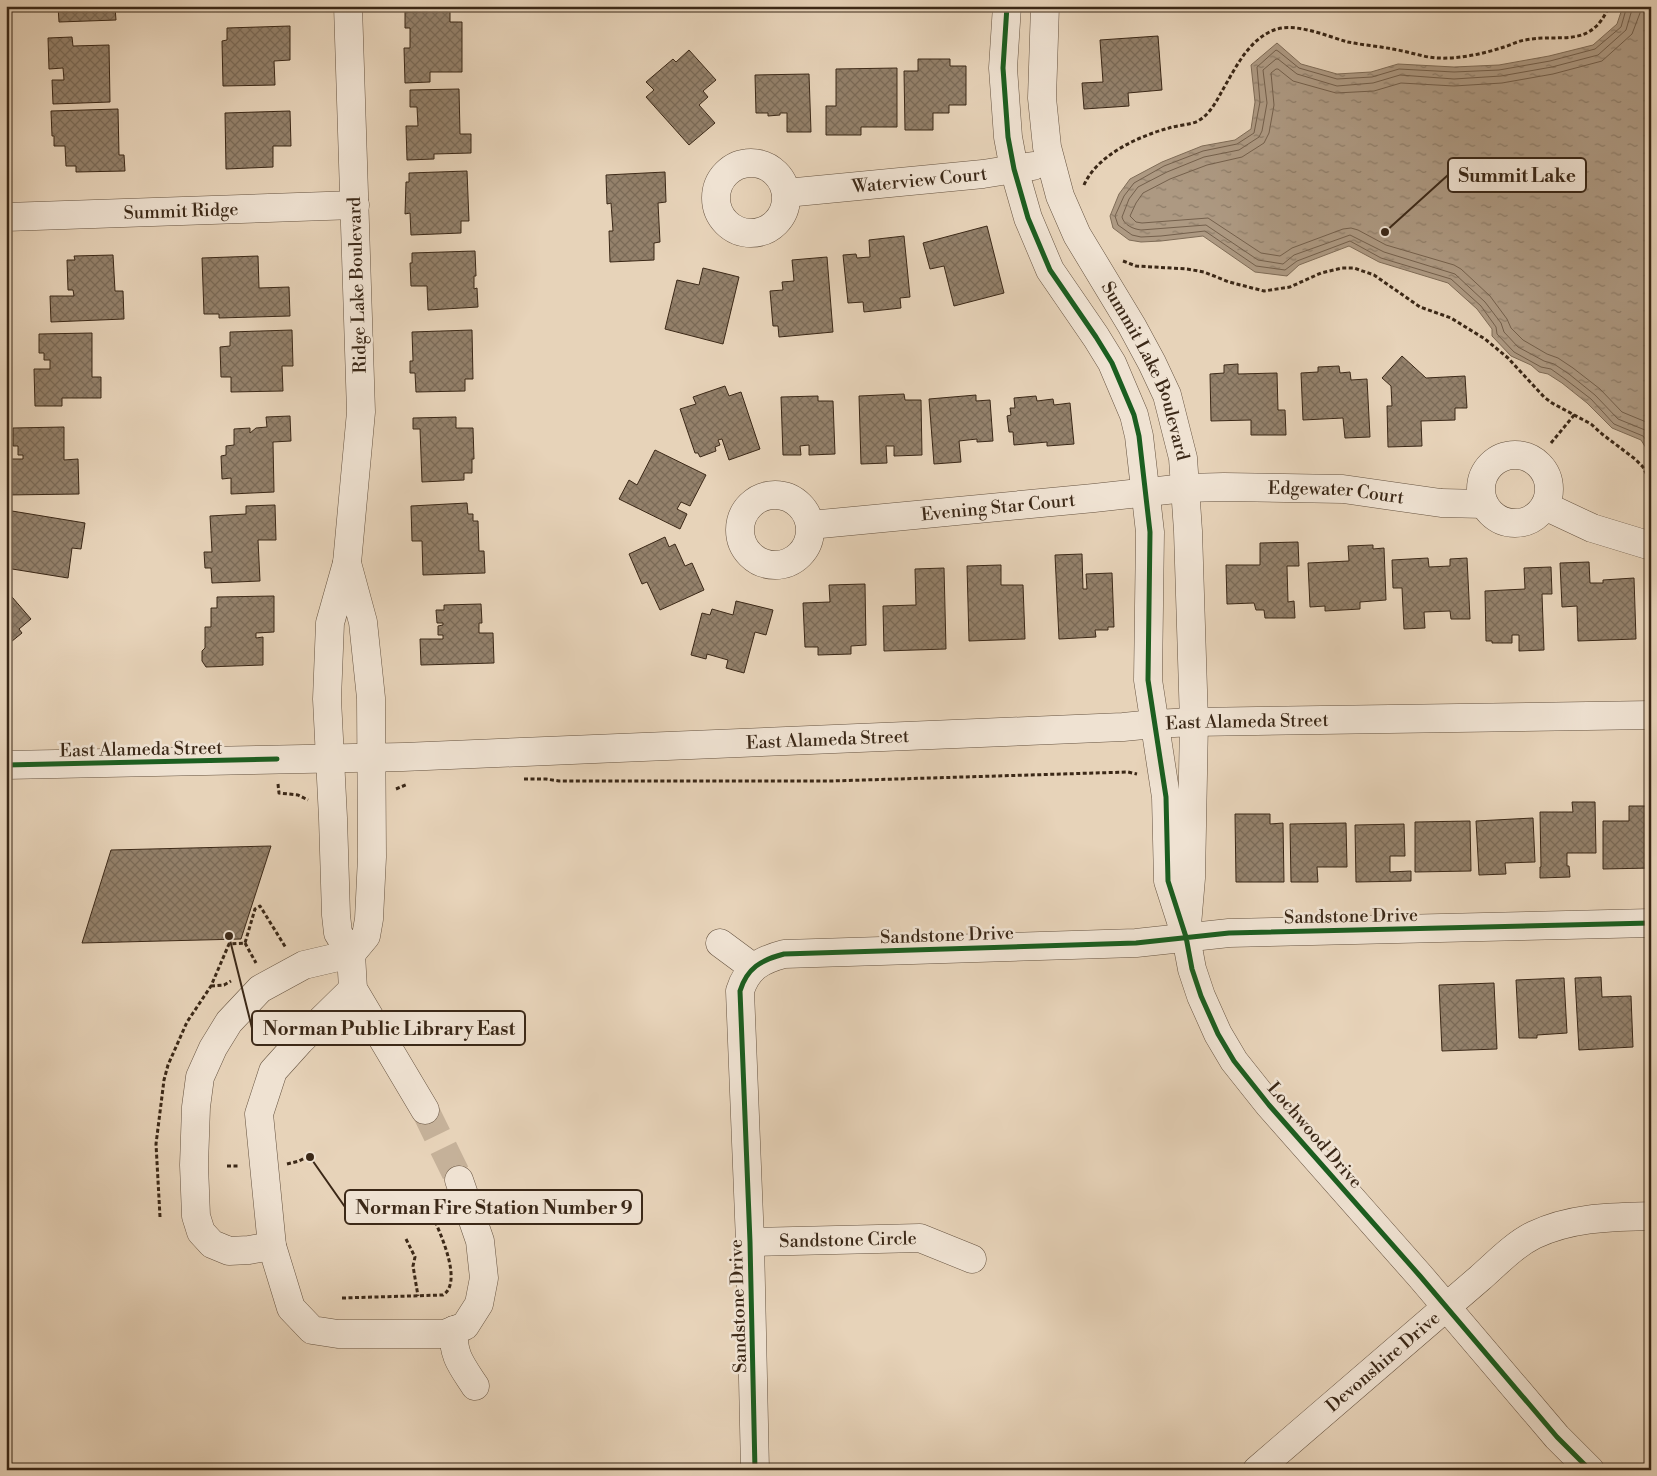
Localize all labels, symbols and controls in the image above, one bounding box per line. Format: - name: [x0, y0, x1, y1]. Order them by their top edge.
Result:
- callout: Summit Lake: [1448, 158, 1586, 192]
- street label: Waterview Court: [850, 162, 989, 199]
- text: Summit Lake: [1458, 164, 1576, 188]
- street label: Ridge Lake Boulevard: [343, 195, 372, 374]
- street label: Summit Ridge: [123, 198, 239, 225]
- street label: Summit Lake Boulevard: [1096, 277, 1194, 464]
- street label: Edgewater Court: [1268, 477, 1406, 510]
- street label: Evening Star Court: [920, 489, 1077, 526]
- street label: East Alameda Street: [1165, 709, 1330, 735]
- street label: East Alameda Street: [745, 725, 910, 755]
- street label: East Alameda Street: [59, 737, 223, 762]
- street label: Sandstone Drive: [1284, 904, 1418, 929]
- street label: Sandstone Drive: [880, 922, 1014, 949]
- callout: Norman Public Library East: [252, 1011, 525, 1045]
- text: Norman Public Library East: [263, 1017, 516, 1041]
- street label: Lochwood Drive: [1262, 1077, 1367, 1193]
- callout: Norman Fire Station Number 9: [345, 1190, 642, 1224]
- text: Norman Fire Station Number 9: [355, 1196, 633, 1220]
- street label: Sandstone Circle: [779, 1227, 917, 1253]
- street label: Sandstone Drive: [725, 1239, 752, 1373]
- street label: Devonshire Drive: [1321, 1307, 1445, 1418]

